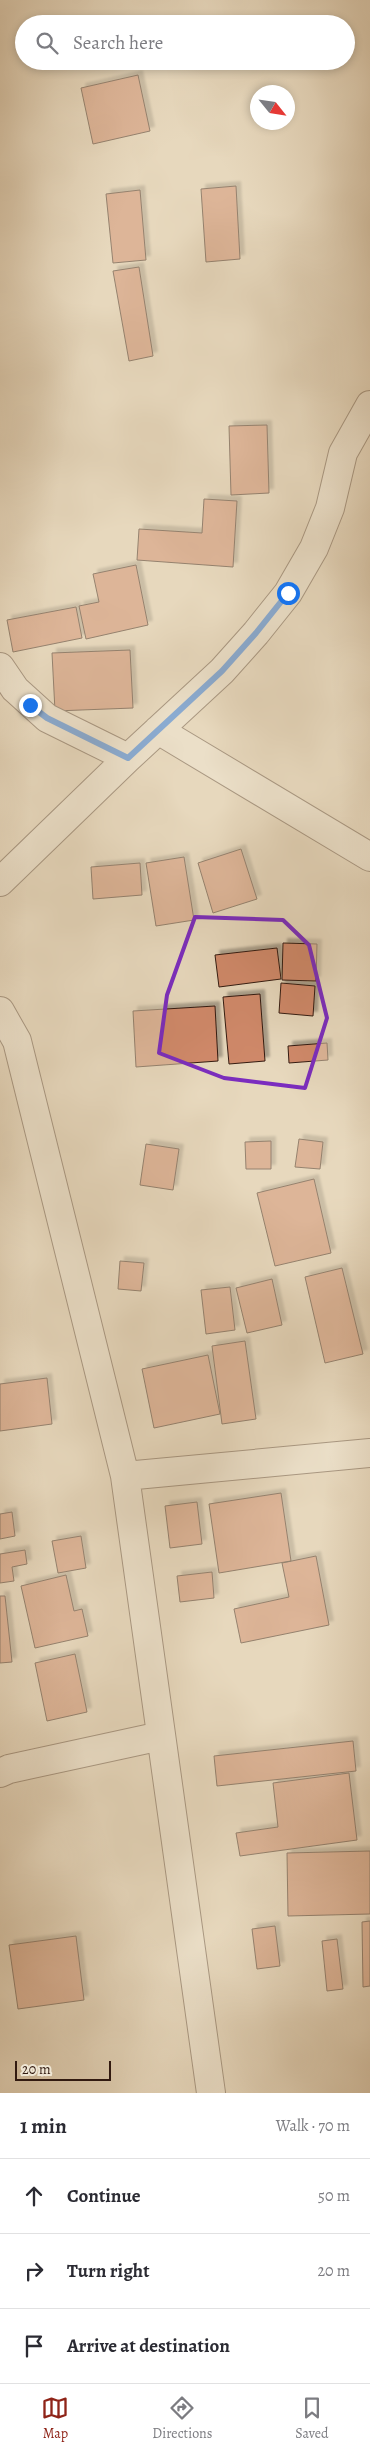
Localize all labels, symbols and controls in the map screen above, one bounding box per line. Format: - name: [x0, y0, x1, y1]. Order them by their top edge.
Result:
- search box: [15, 15, 355, 70]
- icon: search: [33, 29, 61, 57]
- text: Search here: [73, 30, 163, 56]
- north arrow: [250, 85, 295, 130]
- route start: [277, 582, 300, 605]
- route end: [19, 694, 42, 717]
- scale bar: [15, 2058, 111, 2081]
- text: 20 m: [22, 2060, 51, 2079]
- text: 1 min: [20, 2112, 67, 2140]
- text: Walk · 70 m: [276, 2115, 350, 2137]
- icon: ahead: [20, 2182, 48, 2210]
- text: Continue: [67, 2183, 141, 2209]
- text: 50 m: [318, 2185, 350, 2207]
- icon: right: [20, 2257, 48, 2285]
- text: Turn right: [67, 2258, 149, 2284]
- text: 20 m: [317, 2260, 350, 2282]
- icon: arrive: [20, 2332, 48, 2360]
- text: Arrive at destination: [67, 2333, 230, 2359]
- tab: Map: [41, 2394, 69, 2443]
- tab: Directions: [152, 2394, 212, 2443]
- tab: Saved: [295, 2394, 329, 2443]

